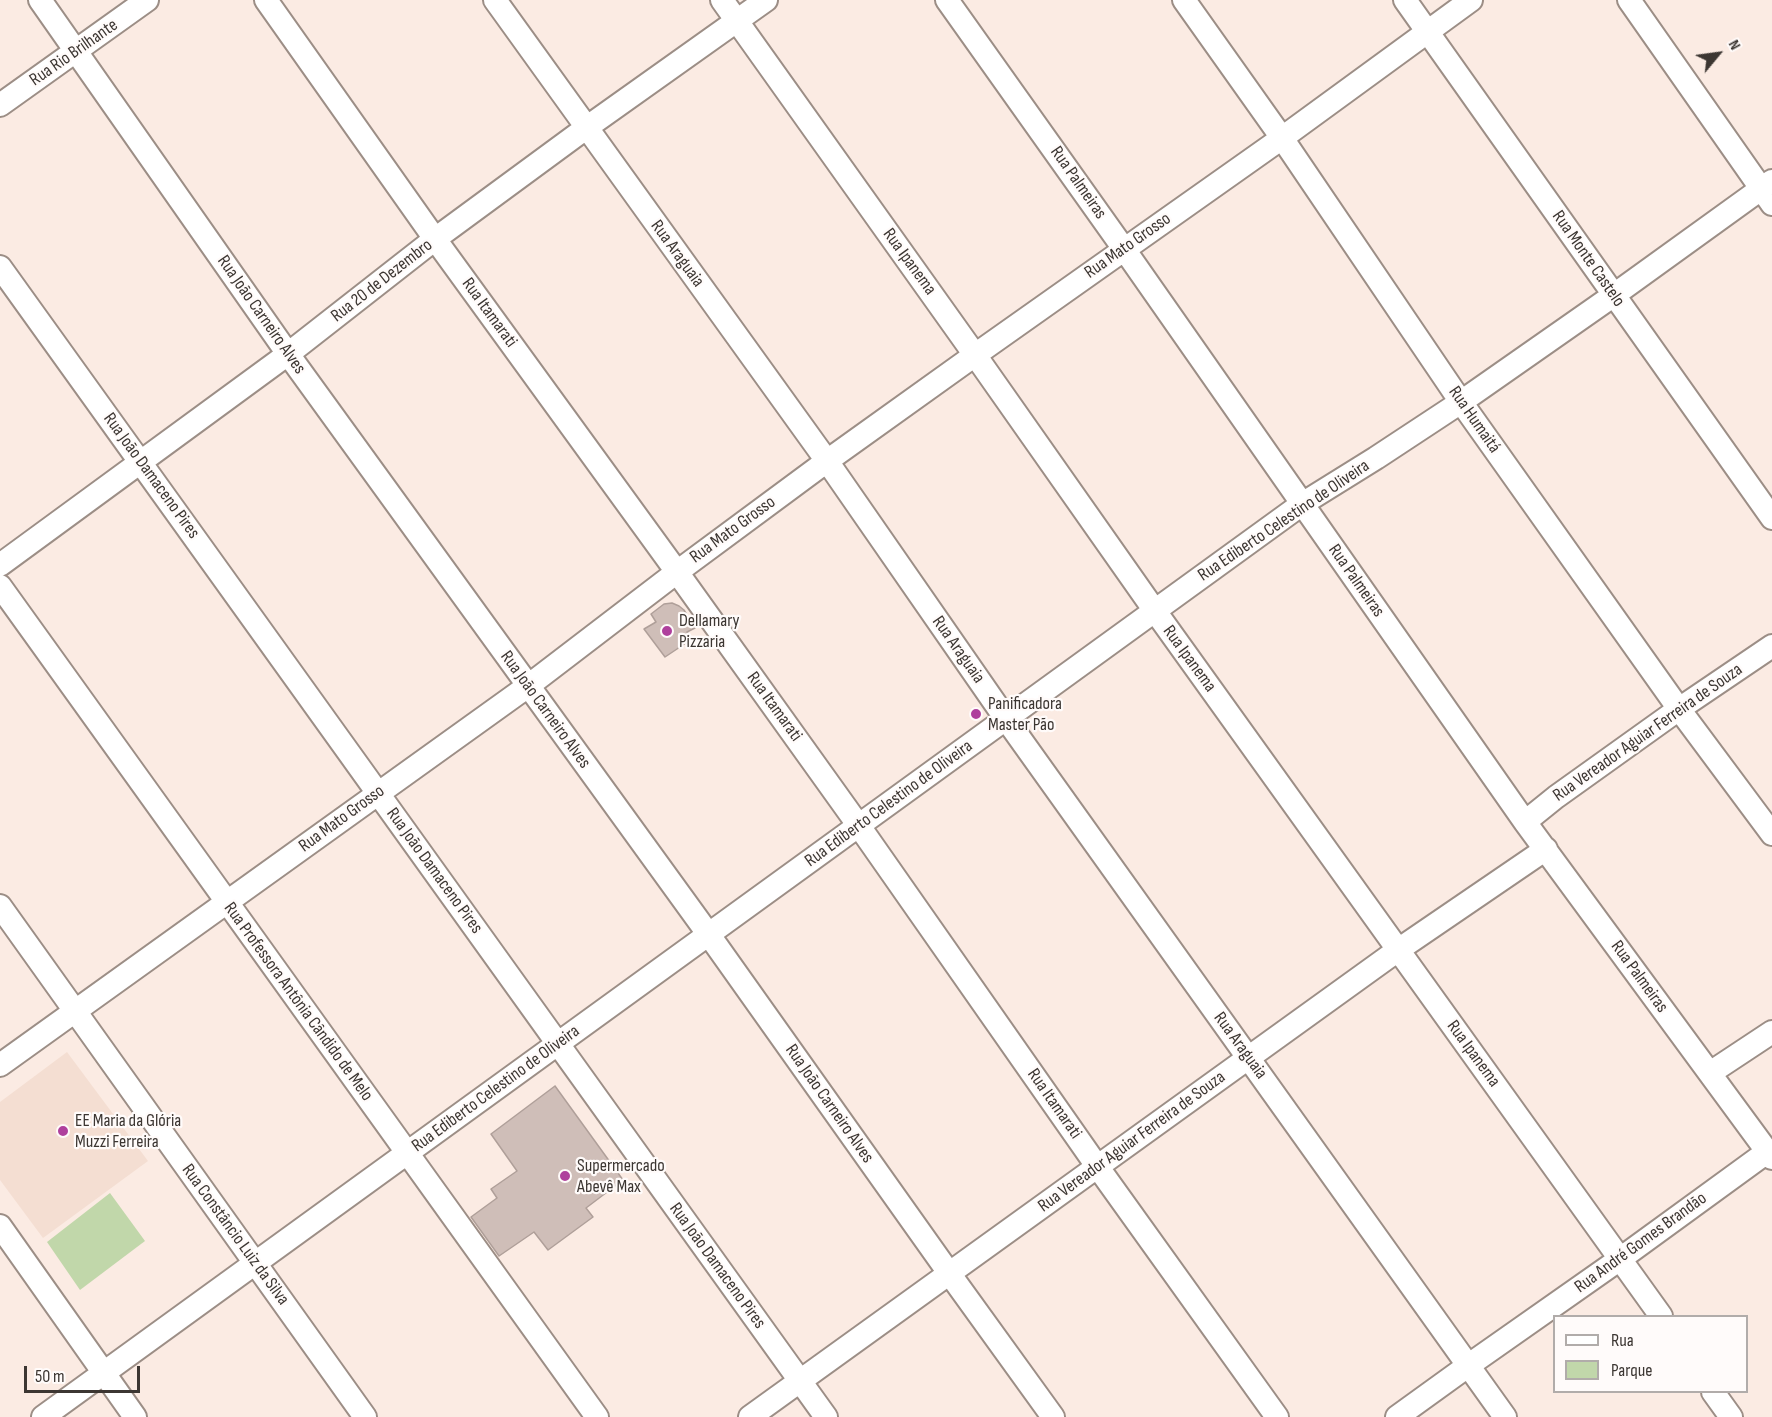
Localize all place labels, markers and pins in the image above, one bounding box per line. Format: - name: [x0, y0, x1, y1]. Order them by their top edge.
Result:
- place label: Dellamary Pizzaria: [679, 610, 739, 652]
- marker: Dellamary Pizzaria: [660, 624, 674, 638]
- place label: Panificadora Master Pão: [988, 693, 1062, 736]
- marker: Panificadora Master Pão: [969, 707, 983, 721]
- place label: EE Maria da Glória Muzzi Ferreira: [75, 1110, 181, 1152]
- marker: EE Maria da Glória Muzzi Ferreira: [56, 1124, 70, 1138]
- place label: Supermercado Abevê Max: [577, 1155, 665, 1198]
- marker: Supermercado Abevê Max: [558, 1169, 572, 1183]

